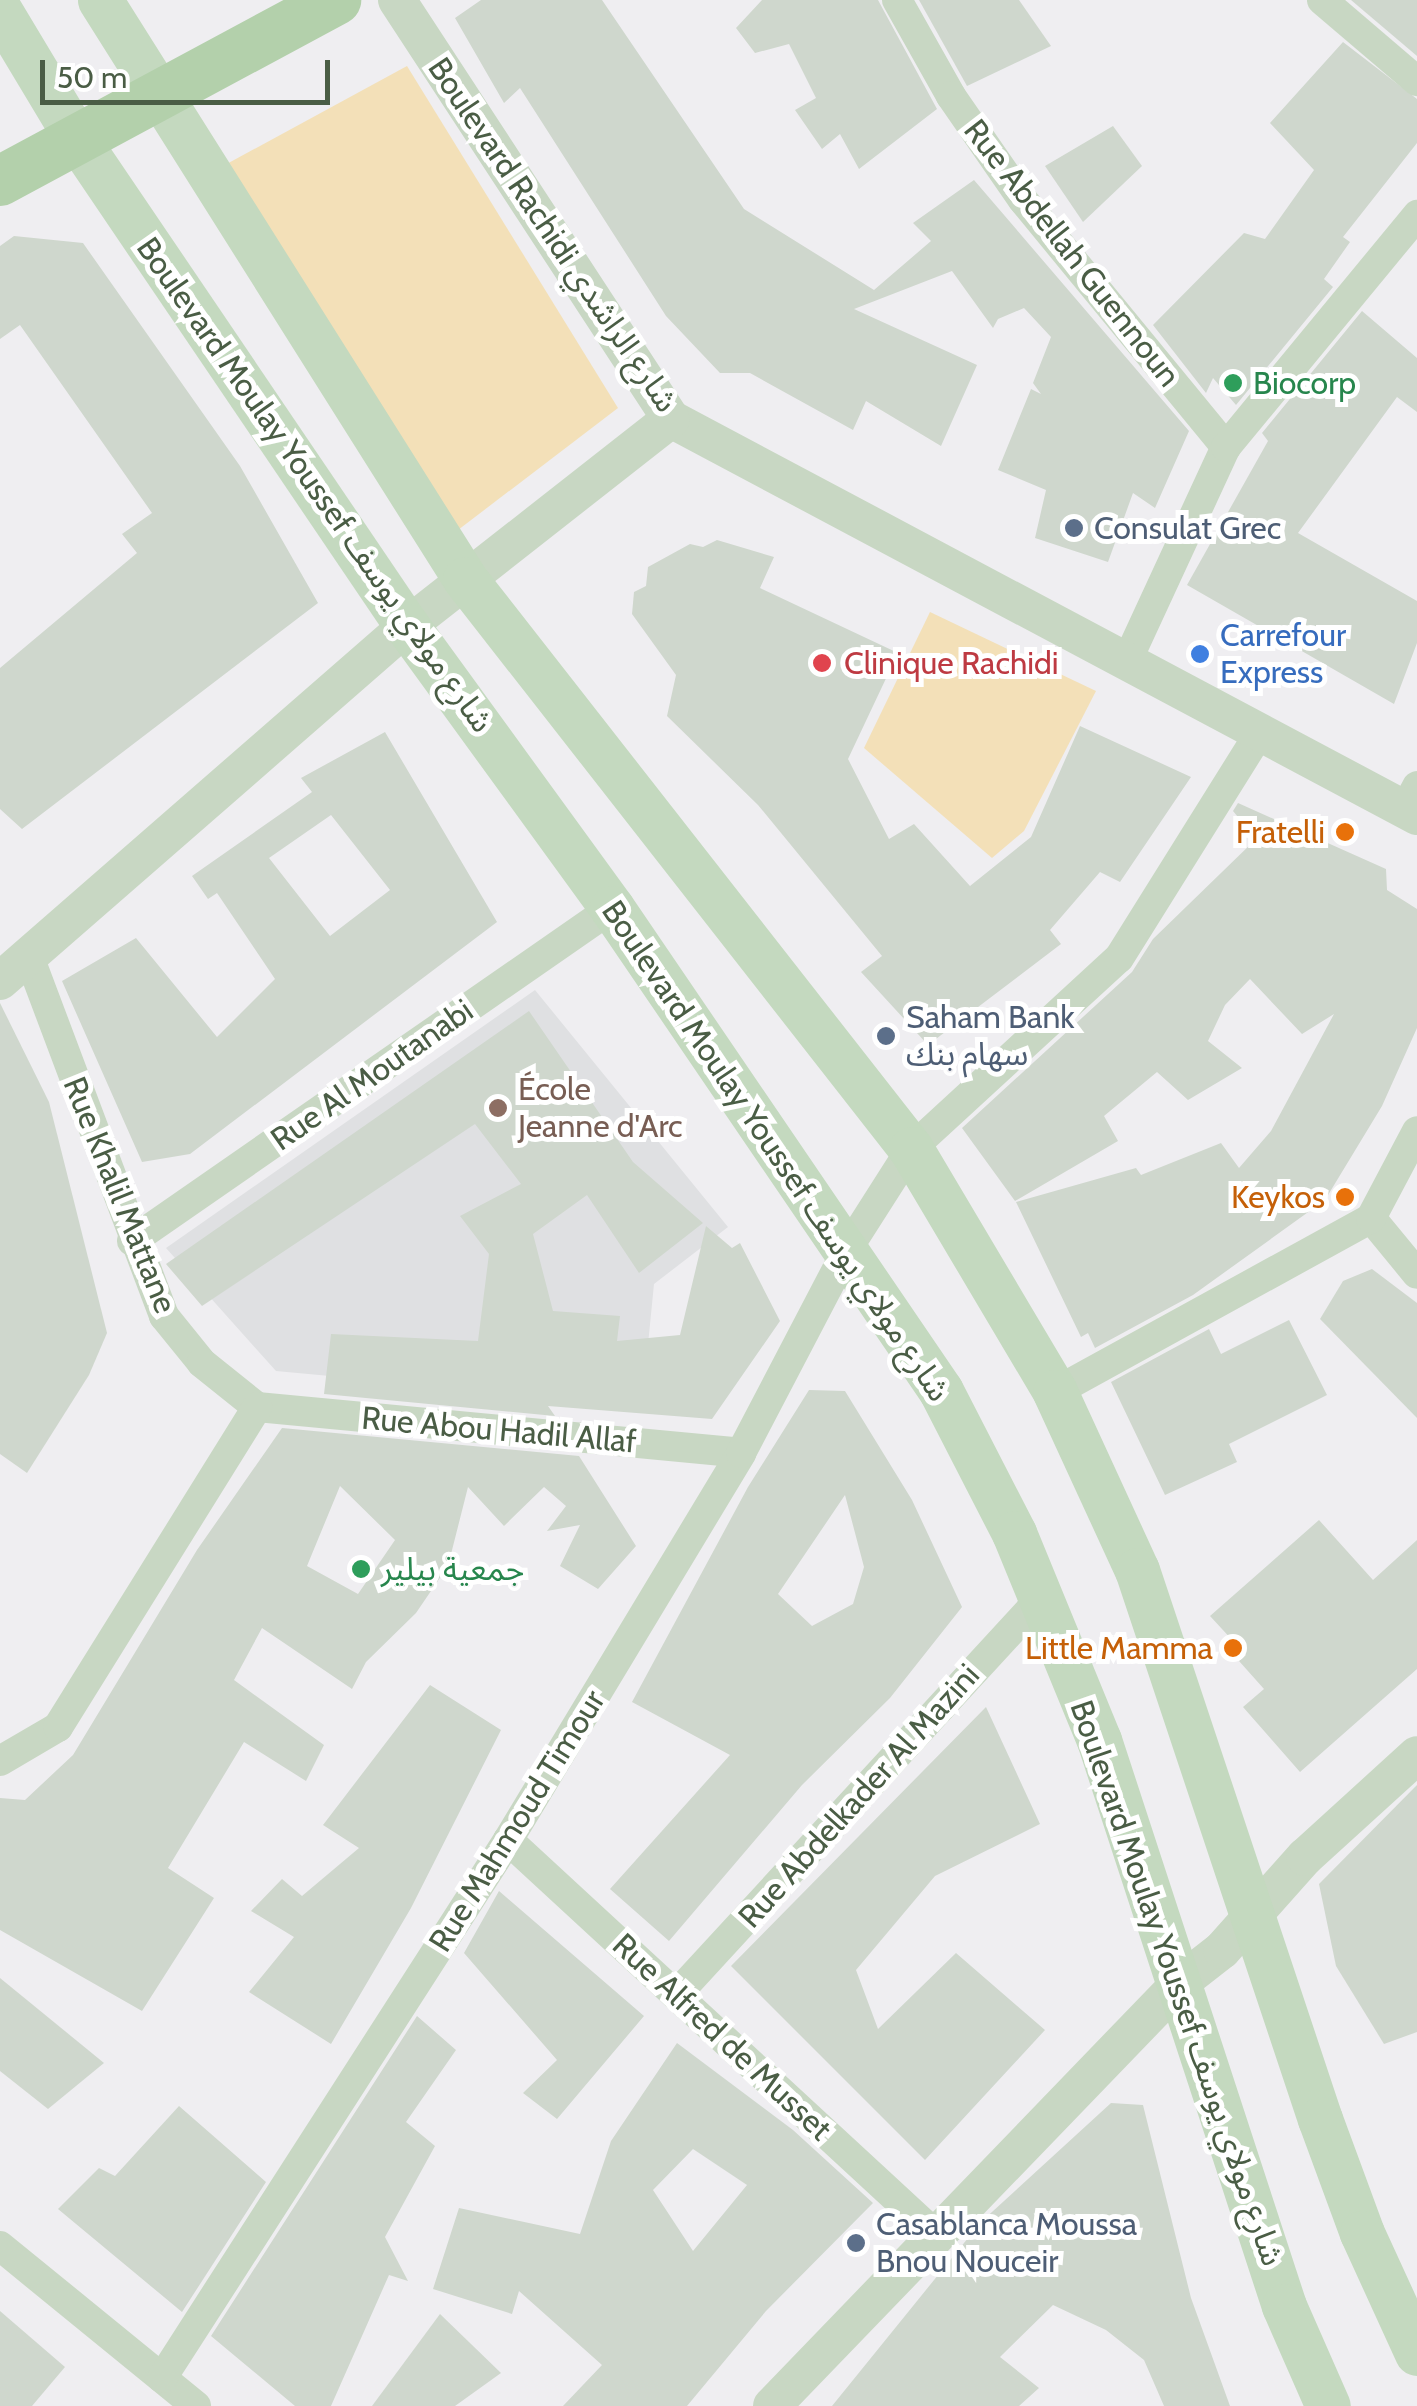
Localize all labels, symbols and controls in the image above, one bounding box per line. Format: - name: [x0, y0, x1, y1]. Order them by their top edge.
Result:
- scale bar: [45, 40, 335, 102]
- street label: Boulevard Rachidi شارع الراشدي: [420, 51, 686, 419]
- text: 50 m: [57, 59, 127, 96]
- street label: Rue Abdellah Guennoun: [956, 112, 1188, 394]
- street label: Boulevard Moulay Youssef شارع مولاي يوسف: [129, 230, 501, 740]
- place label: Biocorp: [1253, 364, 1356, 402]
- marker: Biocorp: [1222, 372, 1244, 394]
- place label: Consulat Grec: [1094, 509, 1281, 547]
- marker: Consulat Grec: [1063, 517, 1085, 539]
- place label: Carrefour Express: [1220, 617, 1346, 692]
- marker: Carrefour Express: [1189, 643, 1211, 665]
- place label: Clinique Rachidi: [844, 644, 1059, 682]
- marker: Clinique Rachidi: [809, 650, 835, 676]
- place label: Fratelli: [1236, 813, 1325, 851]
- marker: Fratelli: [1334, 821, 1356, 843]
- street label: Boulevard Moulay Youssef شارع مولاي يوسف: [594, 894, 958, 1408]
- street label: Rue Al Moutanabi: [264, 991, 480, 1159]
- place label: Saham Bank سهام بنك: [906, 999, 1075, 1074]
- marker: Saham Bank سهام بنك: [875, 1025, 897, 1047]
- street label: Rue Khalil Mattane: [55, 1071, 185, 1319]
- place label: École Jeanne d'Arc: [518, 1071, 683, 1146]
- marker: École Jeanne d'Arc: [487, 1097, 509, 1119]
- place label: Keykos: [1231, 1178, 1325, 1216]
- marker: Keykos: [1334, 1186, 1356, 1208]
- street label: Rue Abou Hadil Allaf: [360, 1399, 638, 1461]
- place label: جمعية بيلير: [381, 1550, 524, 1588]
- marker: جمعية بيلير: [350, 1558, 372, 1580]
- place label: Little Mamma: [1025, 1629, 1213, 1667]
- marker: Little Mamma: [1222, 1637, 1244, 1659]
- street label: Rue Abdelkader Al Mazini: [731, 1656, 987, 1936]
- street label: Rue Mahmoud Timour: [421, 1683, 613, 1959]
- street label: Boulevard Moulay Youssef شارع مولاي يوسف: [1062, 1695, 1292, 2271]
- street label: Rue Alfred de Musset: [605, 1926, 839, 2148]
- place label: Casablanca Moussa Bnou Nouceir: [876, 2206, 1137, 2281]
- marker: Casablanca Moussa Bnou Nouceir: [845, 2232, 867, 2254]

